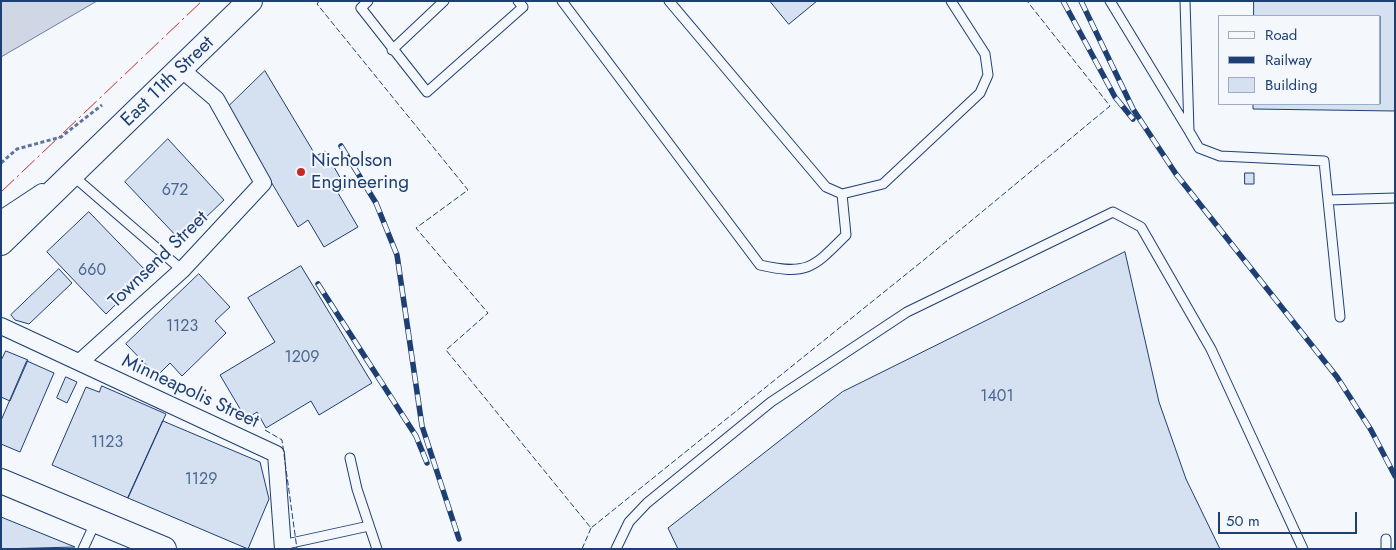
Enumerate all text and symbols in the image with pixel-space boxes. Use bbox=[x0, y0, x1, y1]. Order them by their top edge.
legend bbox=[1218, 15, 1381, 105]
text: Road bbox=[1265, 24, 1297, 46]
street label: East 11th Street bbox=[117, 32, 219, 132]
text: Railway bbox=[1265, 49, 1312, 71]
text: Building bbox=[1265, 74, 1317, 96]
place label: Nicholson Engineering bbox=[311, 150, 409, 194]
marker: Nicholson Engineering bbox=[295, 166, 307, 178]
house number: 672 bbox=[162, 181, 188, 201]
street label: Townsend Street bbox=[105, 207, 213, 313]
house number: 660 bbox=[78, 261, 106, 281]
house number: 1123 bbox=[166, 317, 198, 337]
house number: 1209 bbox=[284, 348, 320, 368]
street label: Minneapolis Street bbox=[118, 350, 262, 434]
house number: 1401 bbox=[980, 387, 1014, 407]
house number: 1123 bbox=[91, 433, 123, 453]
house number: 1129 bbox=[185, 470, 217, 490]
scale bar bbox=[1221, 502, 1360, 534]
text: 50 m bbox=[1226, 510, 1260, 532]

